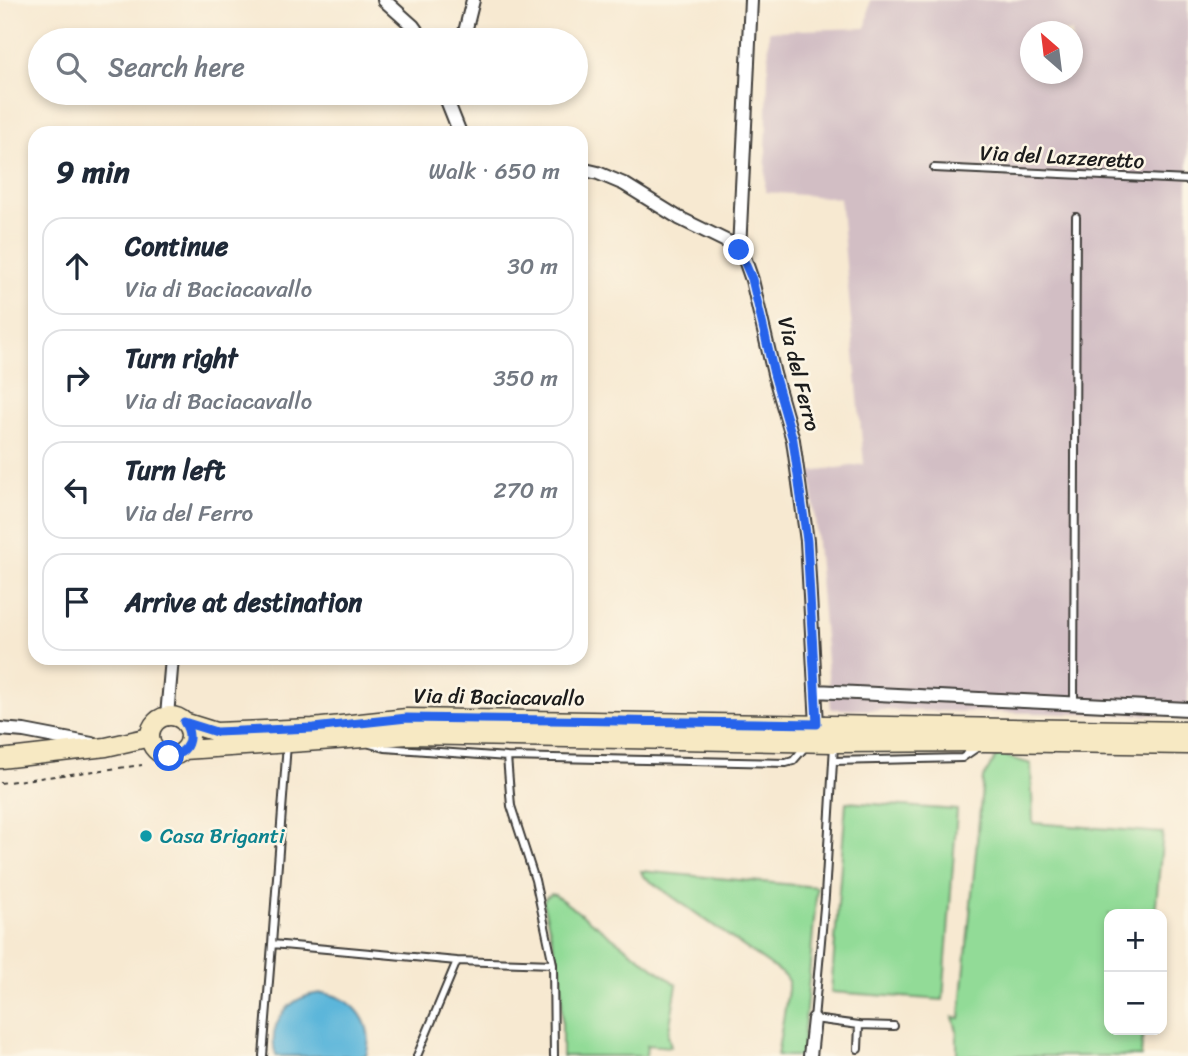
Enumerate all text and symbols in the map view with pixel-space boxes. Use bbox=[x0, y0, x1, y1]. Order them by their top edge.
north arrow bbox=[1020, 21, 1083, 84]
search box bbox=[28, 28, 588, 105]
text: Search here bbox=[108, 44, 245, 90]
icon: search bbox=[52, 48, 90, 86]
street label: Via del Lazzeretto bbox=[979, 134, 1146, 180]
text: 9 min bbox=[56, 145, 130, 199]
text: Walk · 650 m bbox=[429, 151, 560, 192]
text: Continue bbox=[125, 223, 228, 269]
route end bbox=[723, 234, 754, 265]
text: 30 m bbox=[507, 246, 558, 287]
icon: ahead bbox=[58, 247, 96, 285]
text: Via di Baciacavallo bbox=[125, 269, 312, 310]
street label: Via del Ferro bbox=[766, 313, 832, 436]
text: Turn right bbox=[125, 335, 238, 381]
text: 350 m bbox=[493, 358, 558, 399]
icon: right bbox=[58, 359, 96, 397]
text: Via di Baciacavallo bbox=[125, 381, 312, 422]
text: Turn left bbox=[125, 447, 225, 493]
text: 270 m bbox=[493, 470, 558, 511]
icon: left bbox=[58, 471, 96, 509]
text: Via del Ferro bbox=[125, 493, 253, 534]
text: Arrive at destination bbox=[125, 579, 362, 625]
icon: arrive bbox=[58, 583, 96, 621]
street label: Via di Baciacavallo bbox=[413, 677, 585, 717]
route start bbox=[153, 740, 184, 771]
place label: Casa Briganti bbox=[160, 817, 286, 855]
marker: Casa Briganti bbox=[138, 828, 154, 844]
map controls bbox=[1104, 909, 1167, 1035]
button: + bbox=[1104, 909, 1167, 972]
button: − bbox=[1104, 972, 1167, 1035]

